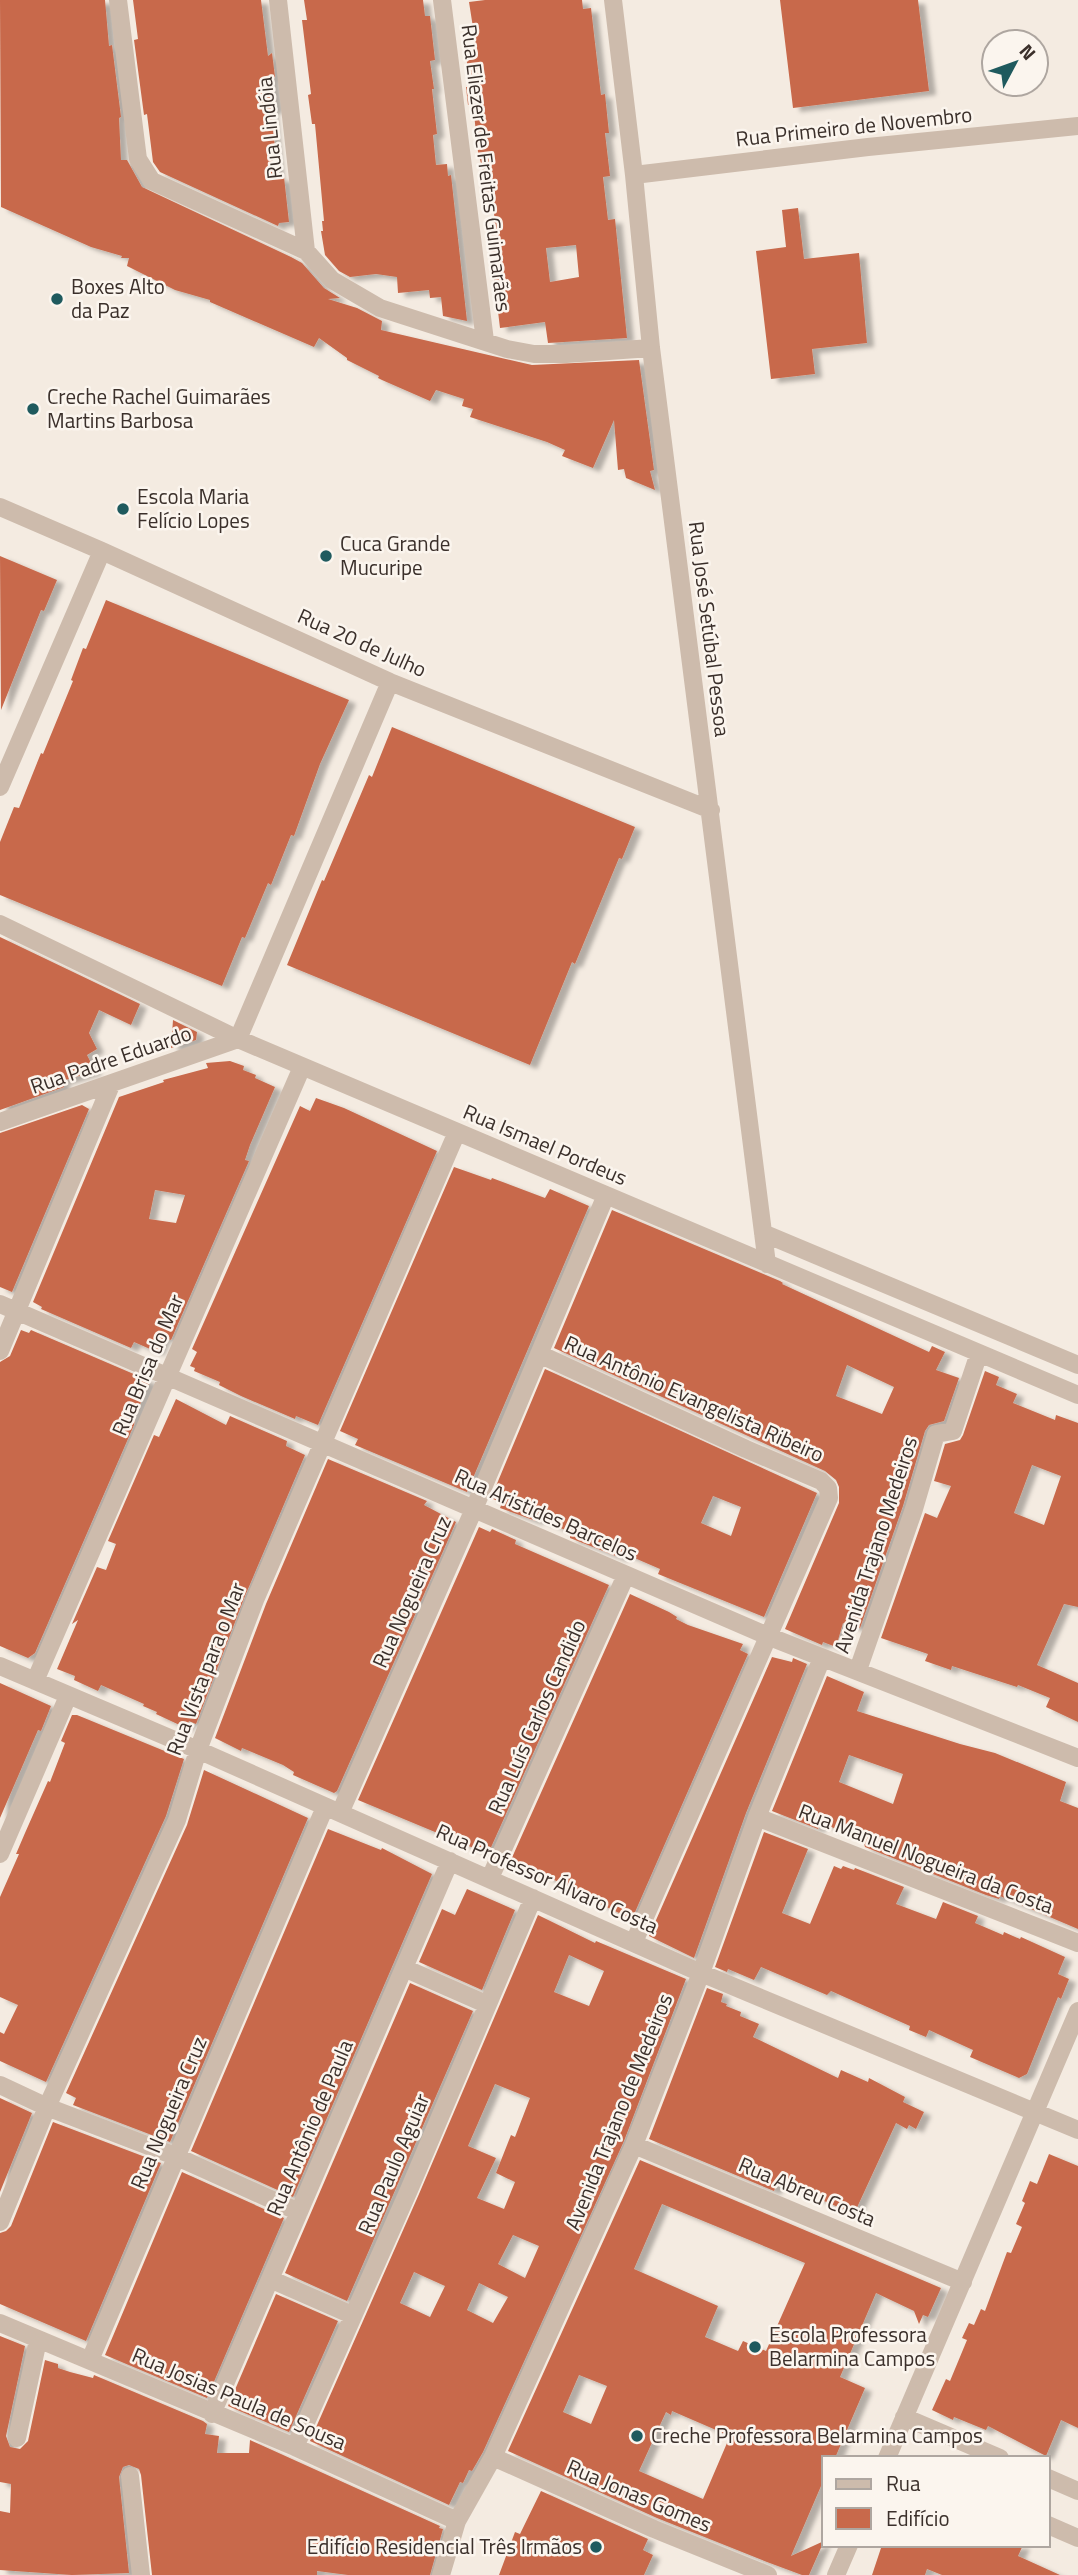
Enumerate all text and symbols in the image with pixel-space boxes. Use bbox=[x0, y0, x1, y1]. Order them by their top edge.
street label: Rua Eliezer de Freitas Guimarães bbox=[453, 22, 520, 313]
north arrow bbox=[980, 28, 1050, 98]
text: N bbox=[1013, 37, 1043, 66]
street label: Rua Lindóia bbox=[248, 75, 290, 181]
street label: Rua Primeiro de Novembro bbox=[734, 98, 974, 154]
place label: Boxes Alto da Paz bbox=[71, 270, 165, 326]
marker: Boxes Alto da Paz bbox=[49, 291, 65, 307]
place label: Creche Rachel Guimarães Martins Barbosa bbox=[47, 380, 271, 436]
marker: Creche Rachel Guimarães Martins Barbosa bbox=[25, 401, 41, 417]
place label: Escola Maria Felício Lopes bbox=[137, 480, 250, 536]
marker: Escola Maria Felício Lopes bbox=[115, 501, 131, 517]
street label: Rua José Setúbal Pessoa bbox=[681, 519, 739, 739]
place label: Cuca Grande Mucuripe bbox=[340, 527, 450, 583]
marker: Cuca Grande Mucuripe bbox=[318, 548, 334, 564]
street label: Rua 20 de Julho bbox=[293, 599, 432, 685]
street label: Rua Padre Eduardo bbox=[26, 1016, 196, 1102]
street label: Rua Ismael Pordeus bbox=[458, 1095, 632, 1193]
street label: Rua Brisa do Mar bbox=[103, 1289, 191, 1440]
street label: Rua Antônio Evangelista Ribeiro bbox=[559, 1326, 829, 1470]
street label: Avenida Trajano Medeiros bbox=[825, 1432, 925, 1657]
street label: Rua Aristides Barcelos bbox=[450, 1459, 643, 1569]
street label: Rua Nogueira Cruz bbox=[363, 1511, 459, 1673]
street label: Rua Vista para o Mar bbox=[157, 1577, 253, 1760]
street label: Rua Luís Carlos Candido bbox=[479, 1614, 593, 1819]
street label: Rua Manuel Nogueira da Costa bbox=[794, 1795, 1059, 1922]
street label: Rua Professor Álvaro Costa bbox=[431, 1815, 664, 1942]
street label: Avenida Trajano de Medeiros bbox=[556, 1989, 680, 2235]
street label: Rua Nogueira Cruz bbox=[121, 2031, 215, 2194]
street label: Rua Antônio de Paula bbox=[257, 2034, 361, 2221]
street label: Rua Paulo Aguiar bbox=[349, 2088, 437, 2239]
street label: Rua Abreu Costa bbox=[734, 2148, 881, 2235]
place label: Escola Professora Belarmina Campos bbox=[769, 2318, 935, 2374]
street label: Rua Josias Paula de Sousa bbox=[127, 2338, 352, 2458]
marker: Escola Professora Belarmina Campos bbox=[747, 2339, 763, 2355]
place label: Creche Professora Belarmina Campos bbox=[651, 2419, 983, 2451]
marker: Creche Professora Belarmina Campos bbox=[629, 2428, 645, 2444]
street label: Rua Jonas Gomes bbox=[562, 2450, 717, 2540]
legend bbox=[822, 2456, 1050, 2547]
text: Rua bbox=[886, 2467, 921, 2499]
text: Edifício bbox=[886, 2502, 950, 2534]
place label: Edifício Residencial Três Irmãos bbox=[307, 2530, 582, 2562]
marker: Edifício Residencial Três Irmãos bbox=[588, 2539, 604, 2555]

